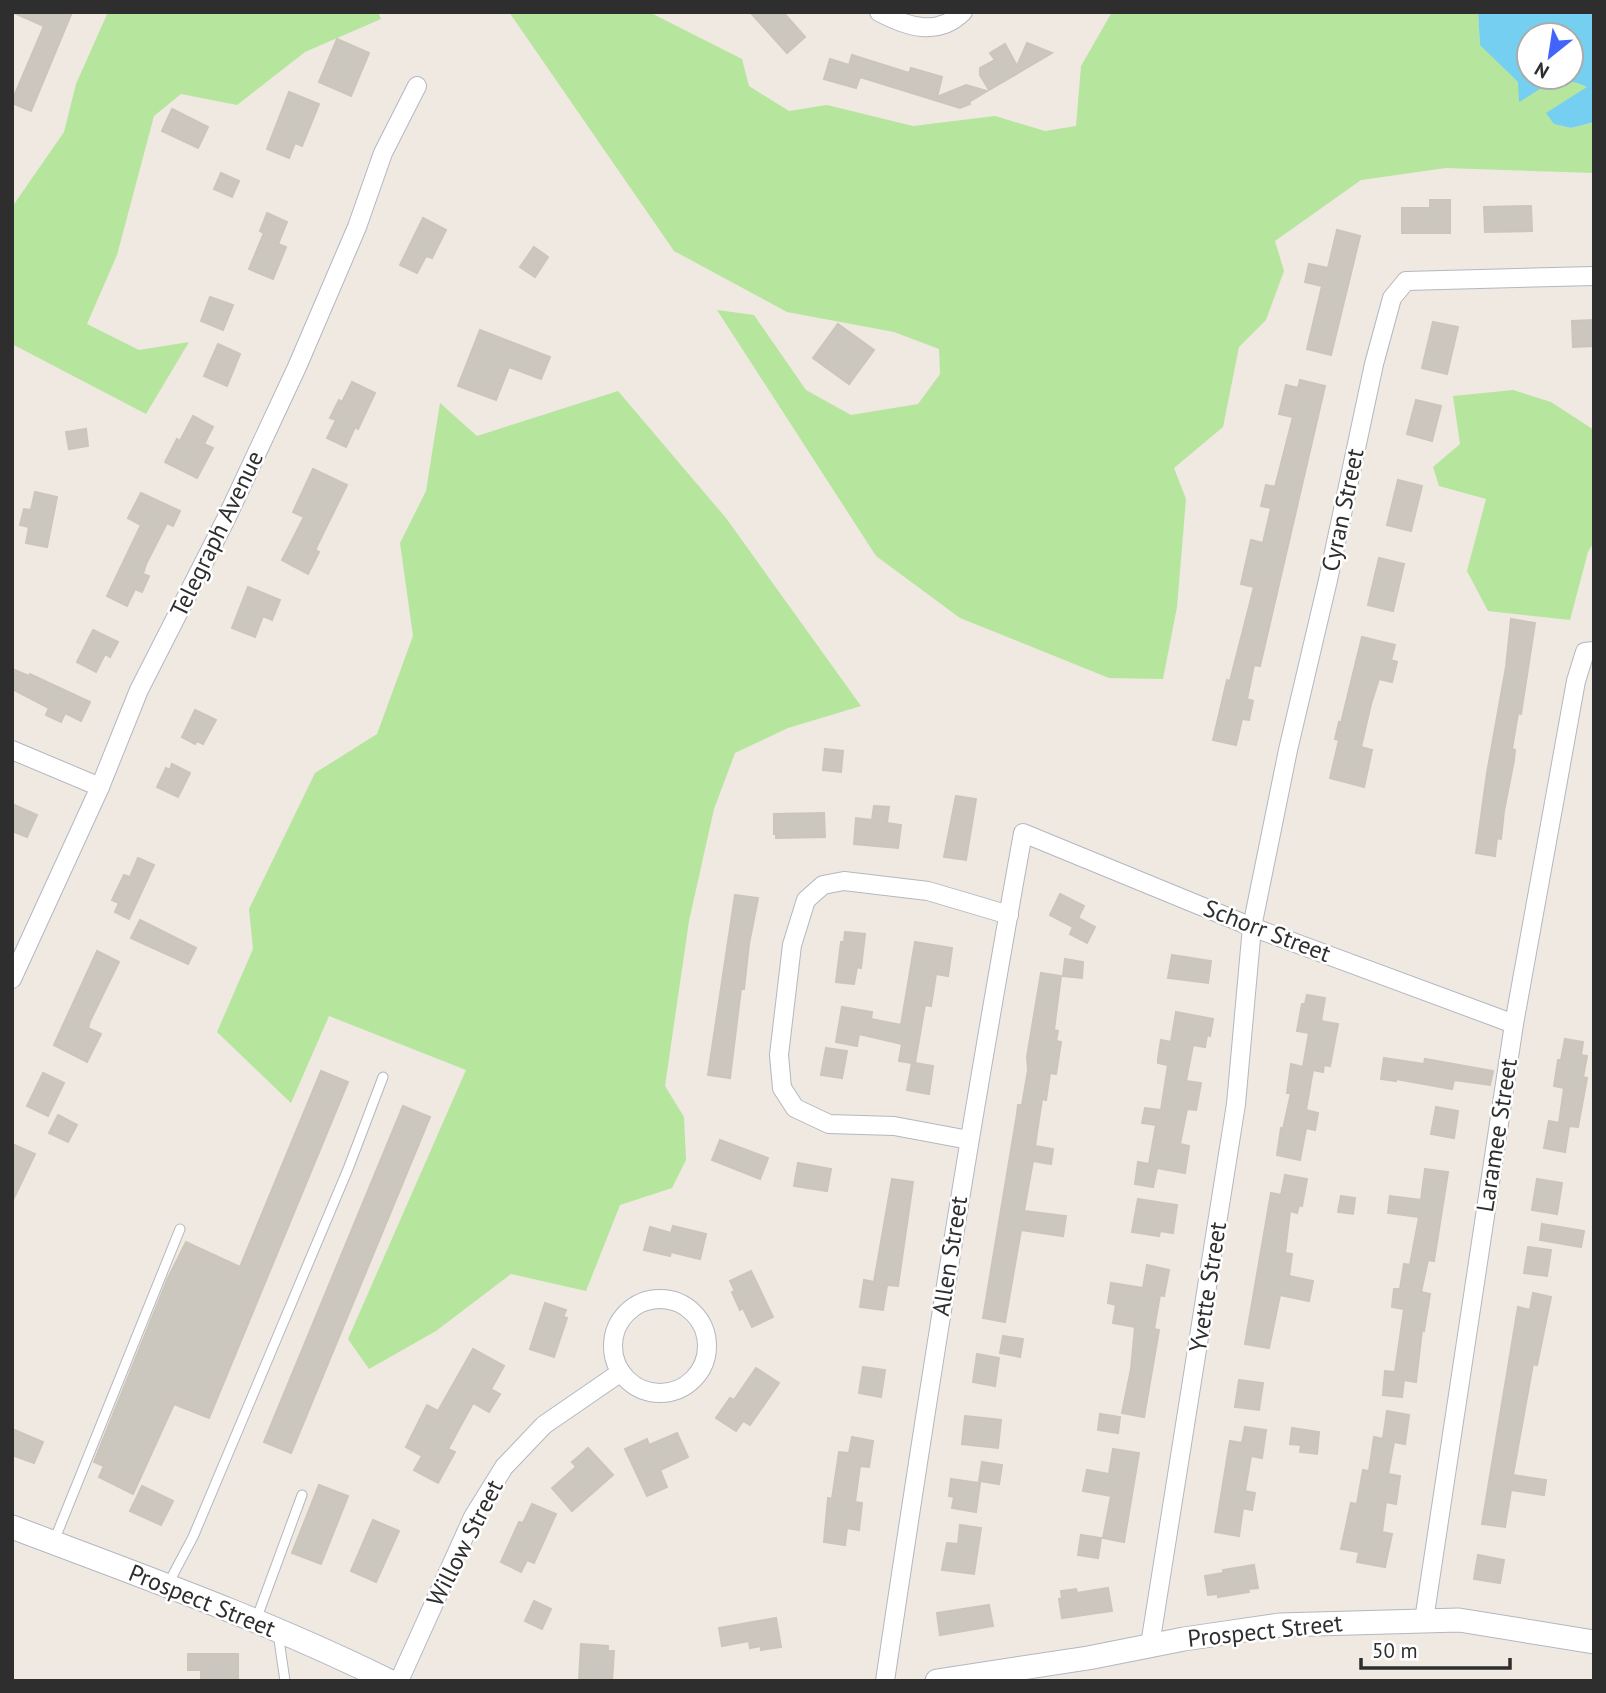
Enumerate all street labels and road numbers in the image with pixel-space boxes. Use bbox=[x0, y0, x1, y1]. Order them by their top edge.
street label: Telegraph Avenue bbox=[163, 446, 270, 622]
street label: Cyran Street bbox=[1314, 446, 1371, 574]
street label: Schorr Street bbox=[1199, 892, 1335, 969]
street label: Laramee Street bbox=[1469, 1056, 1524, 1214]
street label: Allen Street bbox=[925, 1194, 974, 1318]
street label: Yvette Street bbox=[1182, 1219, 1233, 1354]
street label: Willow Street bbox=[419, 1474, 510, 1611]
street label: Prospect Street bbox=[124, 1557, 280, 1644]
street label: Prospect Street bbox=[1186, 1607, 1344, 1654]

